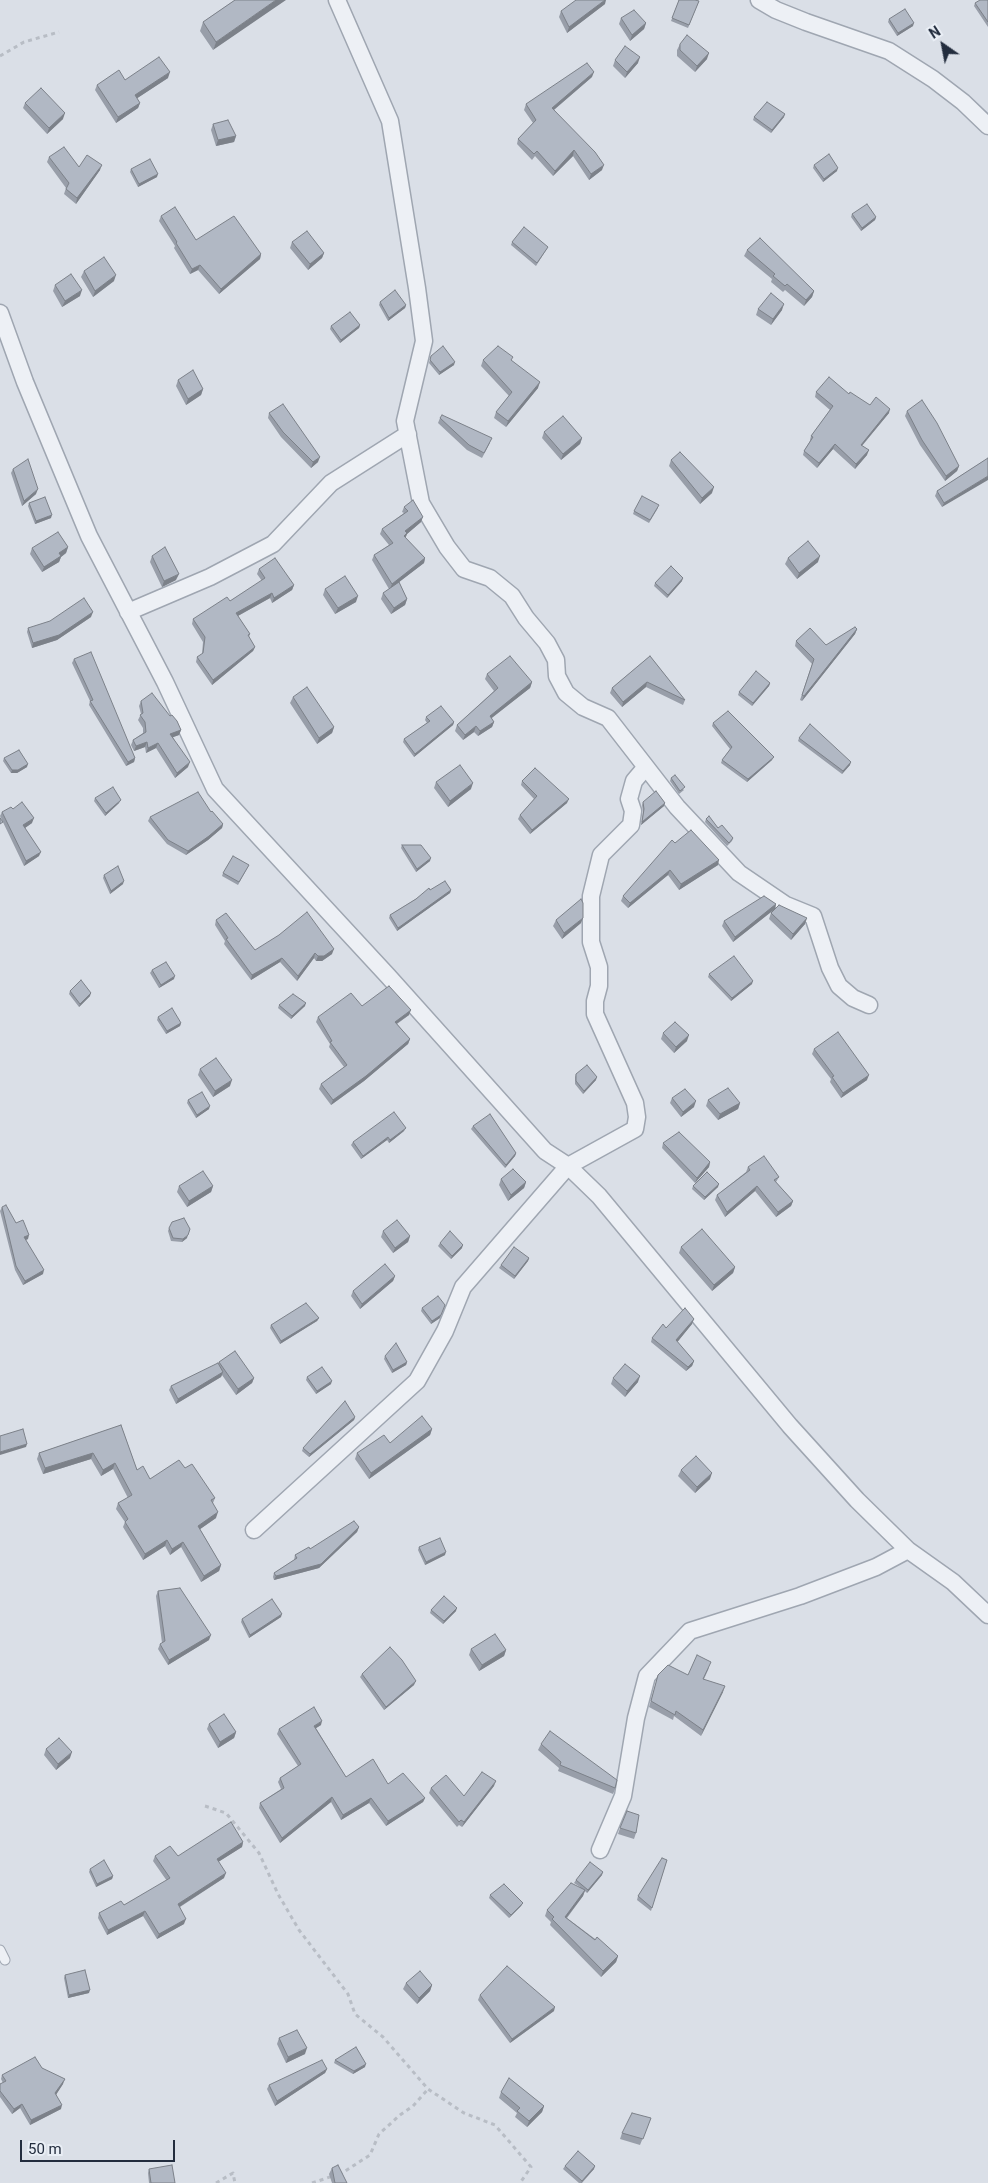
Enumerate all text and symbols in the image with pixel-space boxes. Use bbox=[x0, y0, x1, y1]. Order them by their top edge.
north arrow bbox=[918, 20, 968, 70]
text: N bbox=[926, 23, 943, 42]
scale bar bbox=[22, 2130, 178, 2162]
text: 50 m bbox=[28, 2140, 62, 2158]

